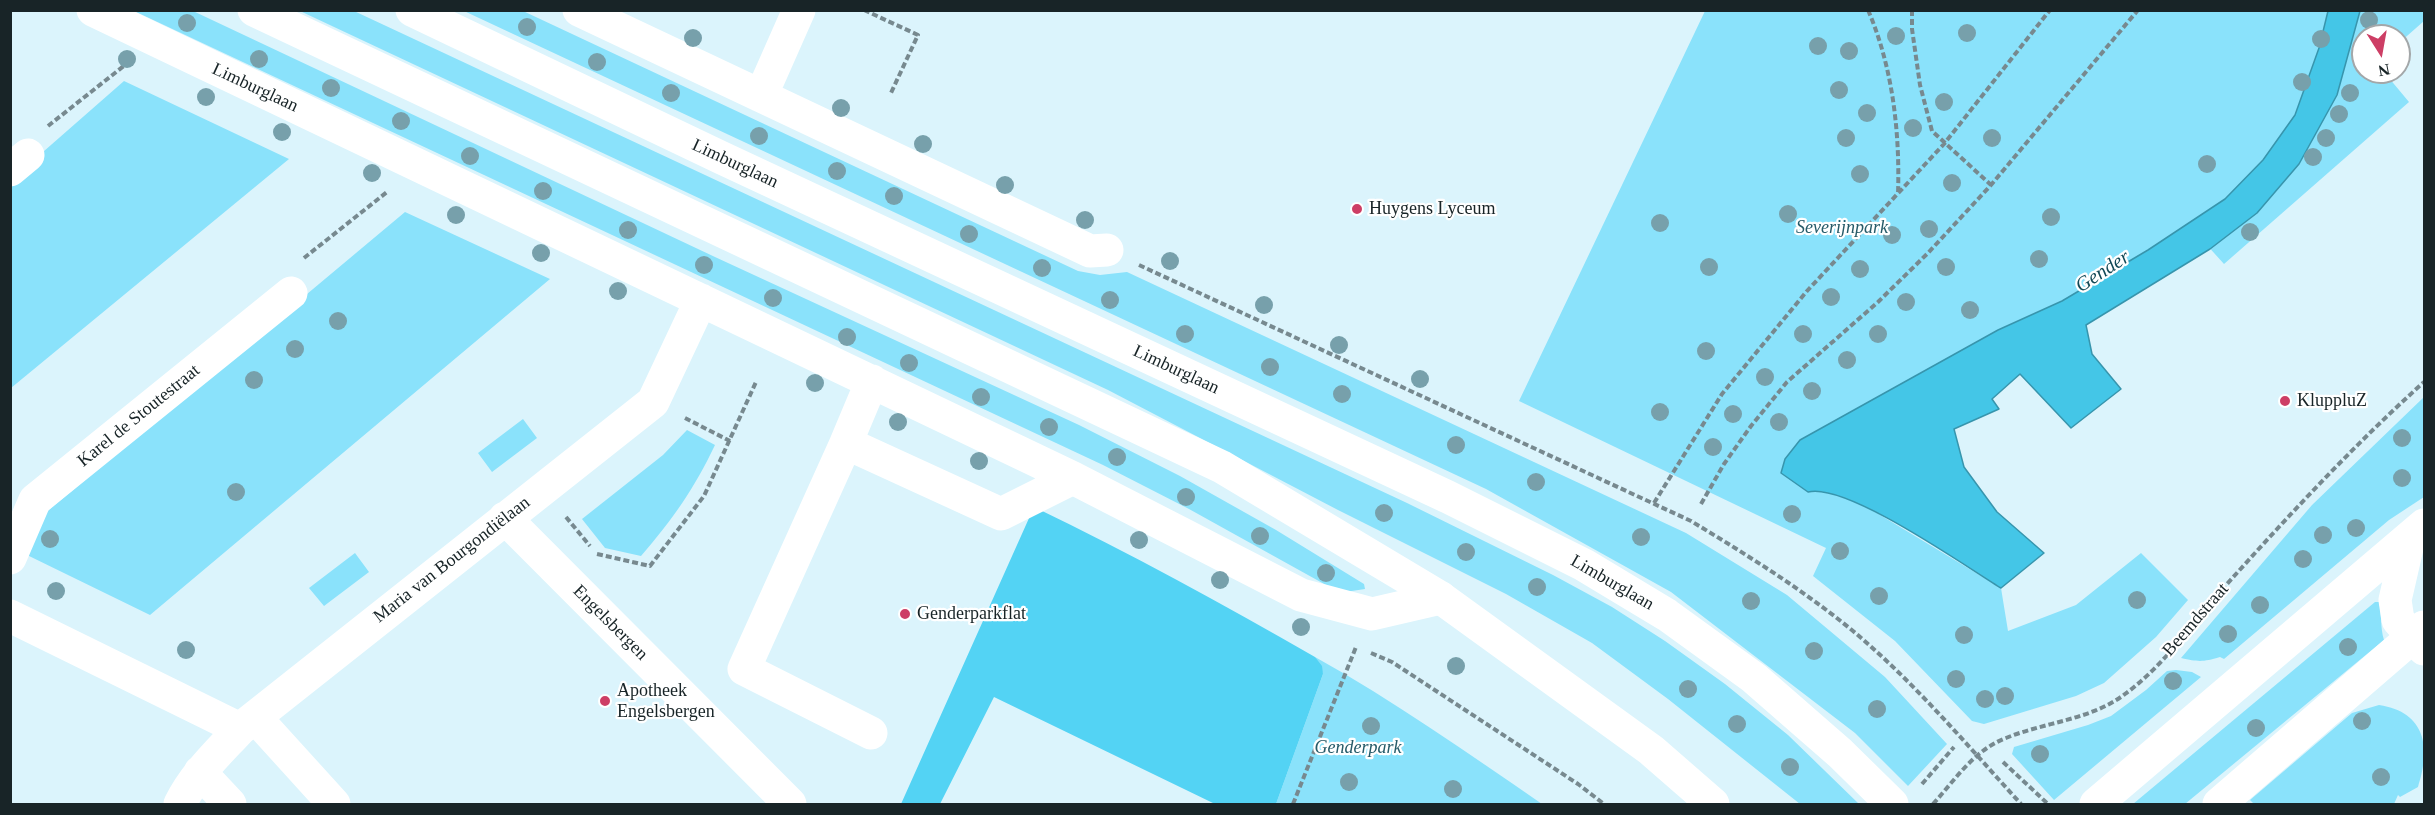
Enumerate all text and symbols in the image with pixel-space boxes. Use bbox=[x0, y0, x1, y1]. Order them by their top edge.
north arrow bbox=[2351, 24, 2411, 84]
street label: Limburglaan bbox=[208, 59, 302, 117]
text: N bbox=[2377, 61, 2391, 80]
street label: Limburglaan bbox=[688, 135, 782, 193]
place label: Huygens Lyceum bbox=[1369, 198, 1495, 220]
marker: Huygens Lyceum bbox=[1350, 202, 1364, 216]
park label: Severijnpark bbox=[1796, 217, 1888, 239]
water label: Gender bbox=[2071, 246, 2135, 298]
street label: Limburglaan bbox=[1129, 341, 1223, 399]
street label: Karel de Stoutestraat bbox=[74, 360, 204, 472]
place label: KluppluZ bbox=[2297, 390, 2367, 412]
marker: KluppluZ bbox=[2278, 394, 2292, 408]
street label: Maria van Bourgondiëlaan bbox=[369, 492, 535, 628]
street label: Limburglaan bbox=[1566, 550, 1658, 616]
street label: Beemdstraat bbox=[2158, 579, 2234, 661]
street label: Engelsbergen bbox=[568, 581, 652, 665]
place label: Genderparkflat bbox=[917, 603, 1026, 625]
marker: Genderparkflat bbox=[898, 607, 912, 621]
place label: Apotheek Engelsbergen bbox=[617, 680, 715, 722]
marker: Apotheek Engelsbergen bbox=[598, 694, 612, 708]
park label: Genderpark bbox=[1315, 737, 1401, 759]

